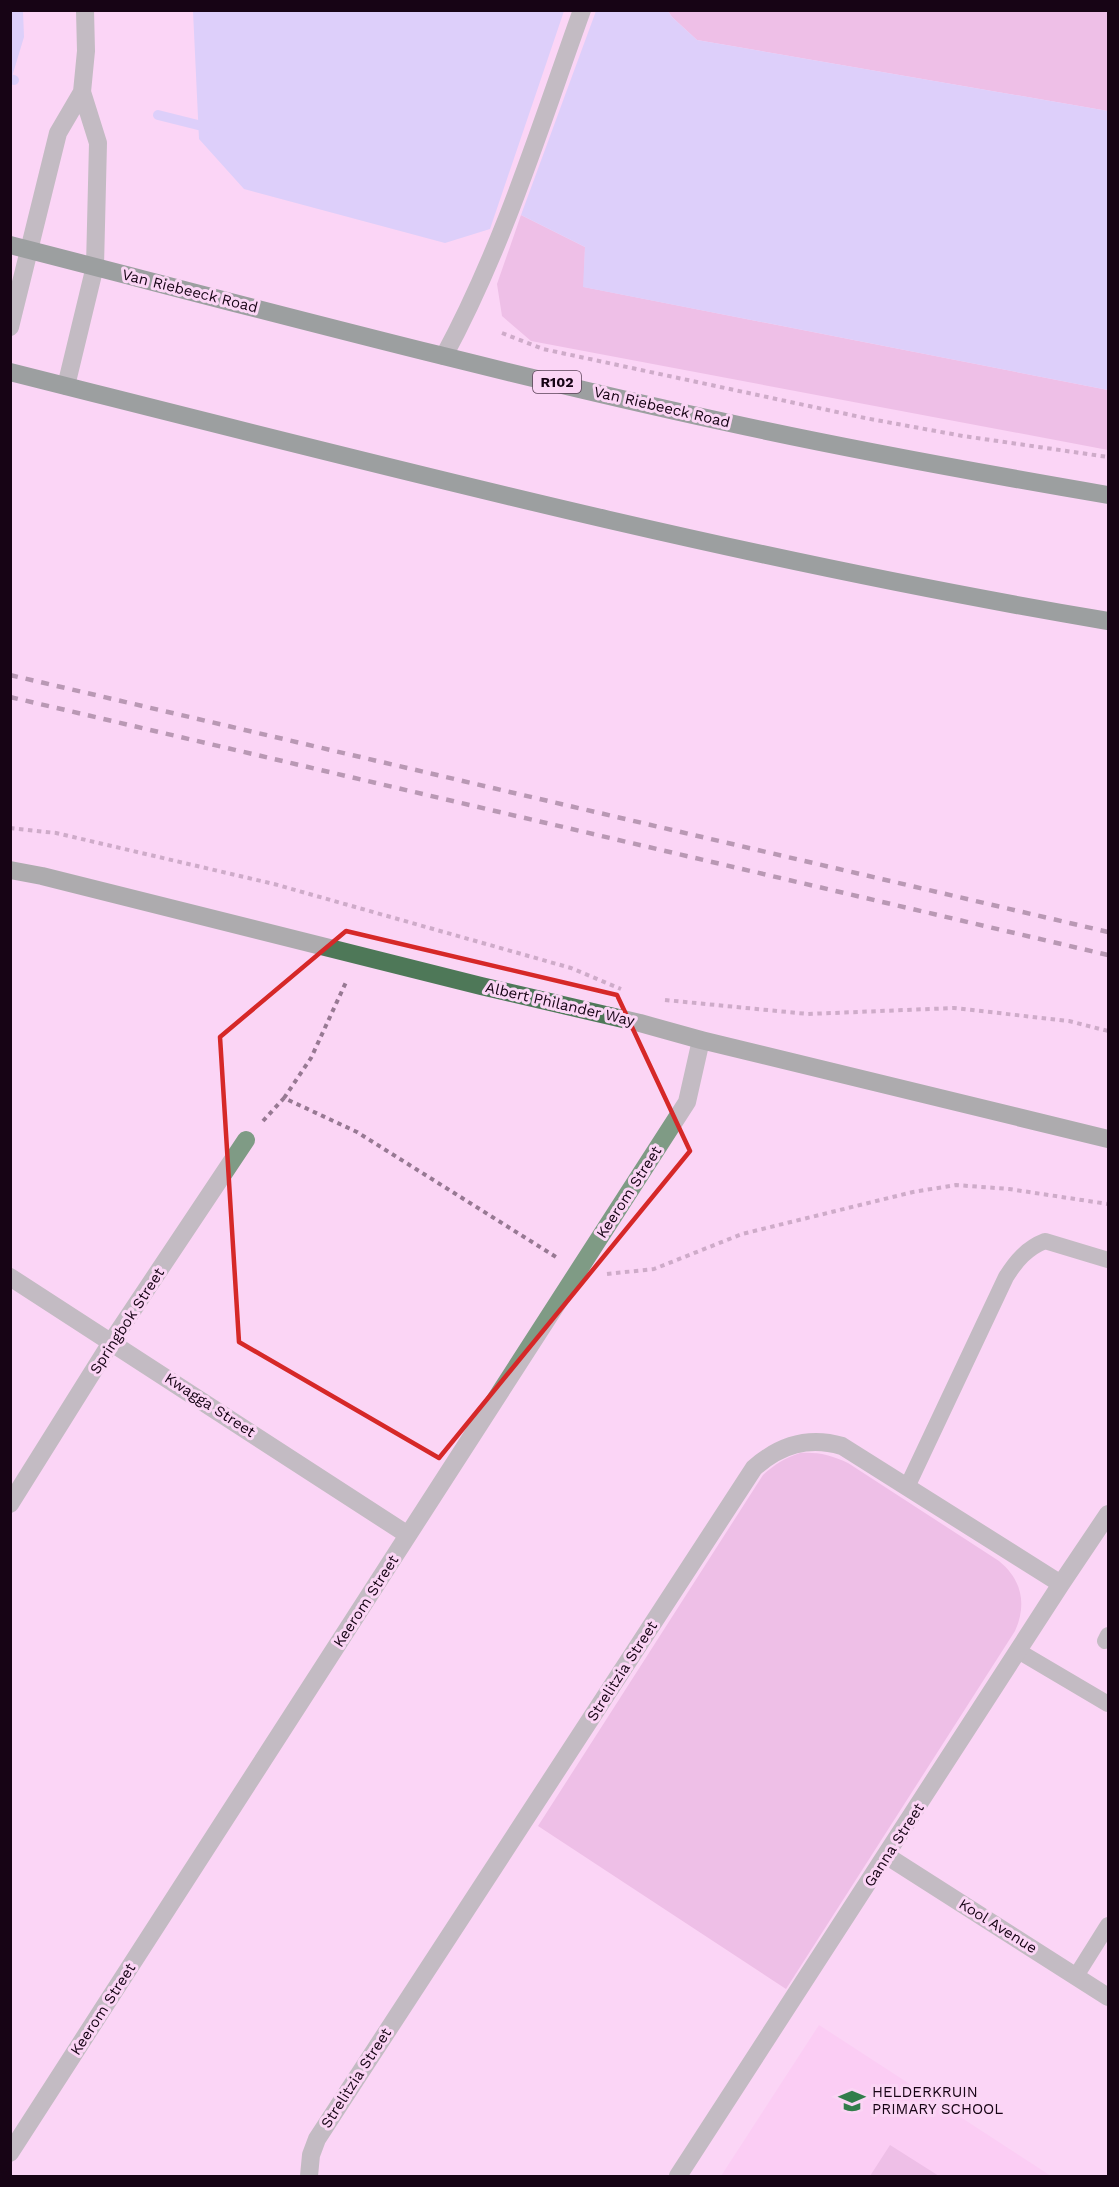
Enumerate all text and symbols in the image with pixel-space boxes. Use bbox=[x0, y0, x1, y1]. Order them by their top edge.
street label: Van Riebeeck Road bbox=[120, 265, 260, 317]
road number: R102 bbox=[533, 371, 581, 393]
street label: Van Riebeeck Road bbox=[592, 383, 732, 431]
street label: Albert Philander Way bbox=[484, 978, 637, 1030]
street label: Keerom Street bbox=[593, 1142, 666, 1241]
street label: Springbok Street bbox=[86, 1264, 168, 1378]
street label: Kwagga Street bbox=[161, 1369, 259, 1441]
street label: Keerom Street bbox=[330, 1551, 403, 1650]
street label: Strelitzia Street bbox=[583, 1617, 661, 1724]
street label: Ganna Street bbox=[860, 1799, 928, 1890]
street label: Kool Avenue bbox=[956, 1895, 1040, 1957]
street label: Keerom Street bbox=[67, 1959, 140, 2058]
street label: Strelitzia Street bbox=[317, 2024, 395, 2131]
place label: HELDERKRUIN PRIMARY SCHOOL bbox=[872, 2083, 1003, 2118]
school or university icon: HELDERKRUIN PRIMARY SCHOOL bbox=[837, 2086, 867, 2116]

